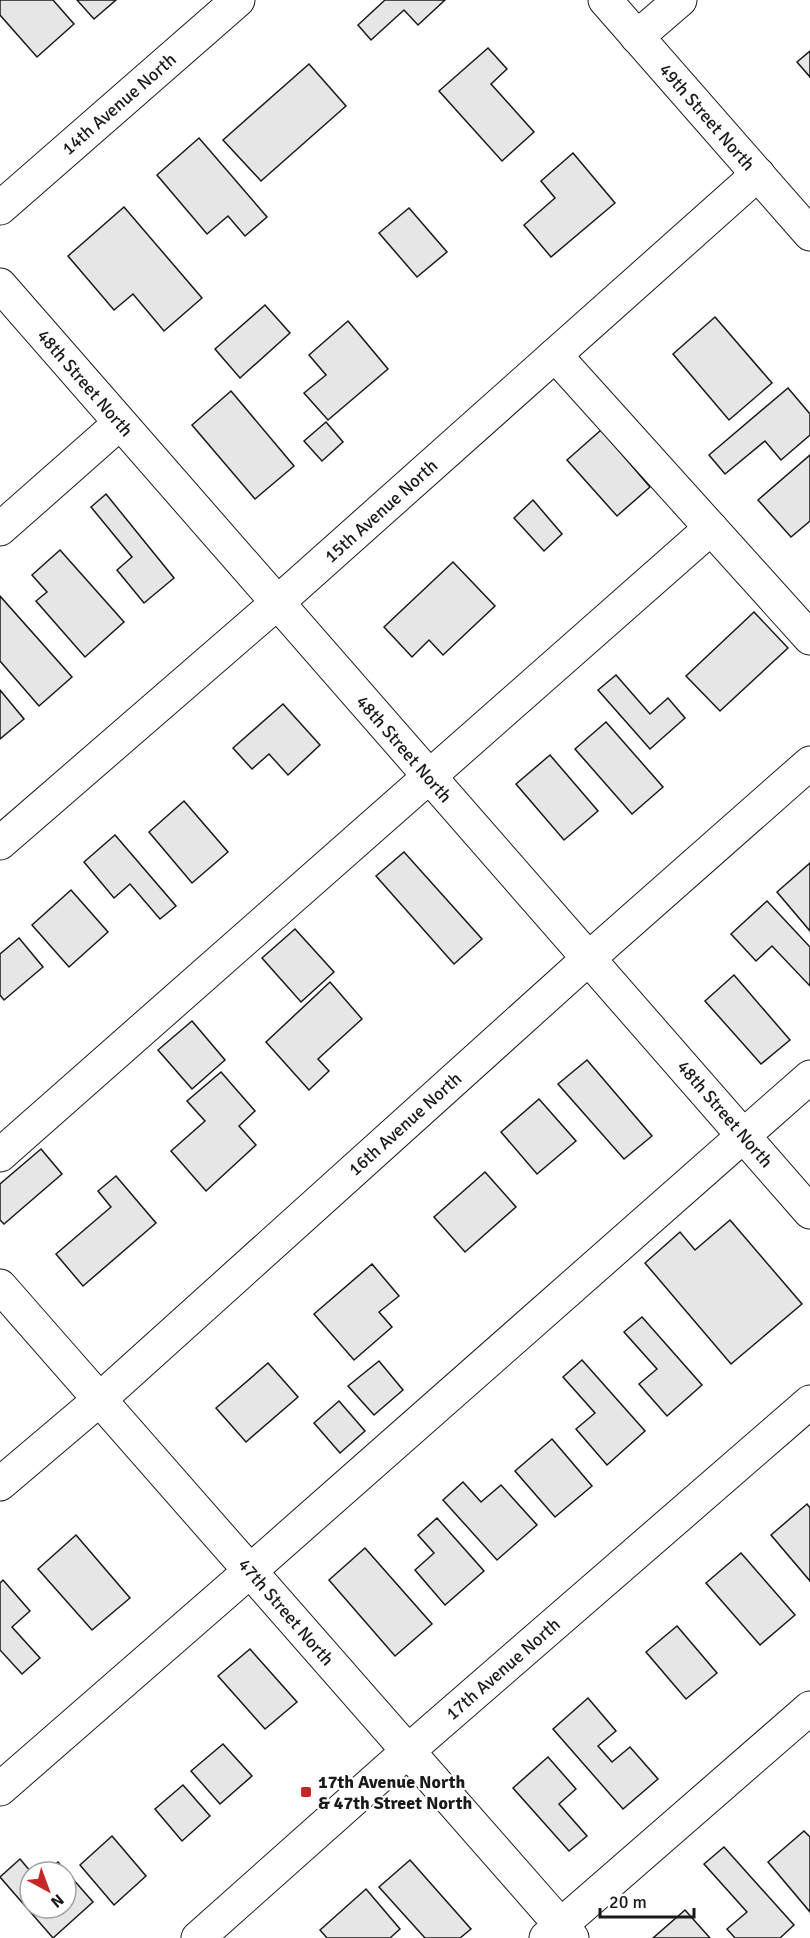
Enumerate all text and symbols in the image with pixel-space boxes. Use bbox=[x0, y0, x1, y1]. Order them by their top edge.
street label: 14th Avenue North bbox=[57, 48, 181, 160]
street label: 49th Street North bbox=[654, 59, 760, 175]
street label: 48th Street North bbox=[32, 325, 138, 441]
street label: 15th Avenue North bbox=[320, 454, 442, 568]
street label: 48th Street North bbox=[351, 691, 457, 807]
street label: 48th Street North bbox=[672, 1056, 778, 1172]
street label: 16th Avenue North bbox=[344, 1067, 466, 1181]
street label: 47th Street North bbox=[233, 1554, 339, 1670]
street label: 17th Avenue North bbox=[441, 1613, 565, 1725]
place label: 17th Avenue North & 47th Street North bbox=[318, 1771, 472, 1814]
marker: 17th Avenue North & 47th Street North bbox=[299, 1785, 313, 1799]
north arrow bbox=[18, 1860, 78, 1920]
scale bar bbox=[600, 1881, 694, 1919]
text: N bbox=[46, 1889, 68, 1912]
text: 20 m bbox=[609, 1891, 647, 1913]

